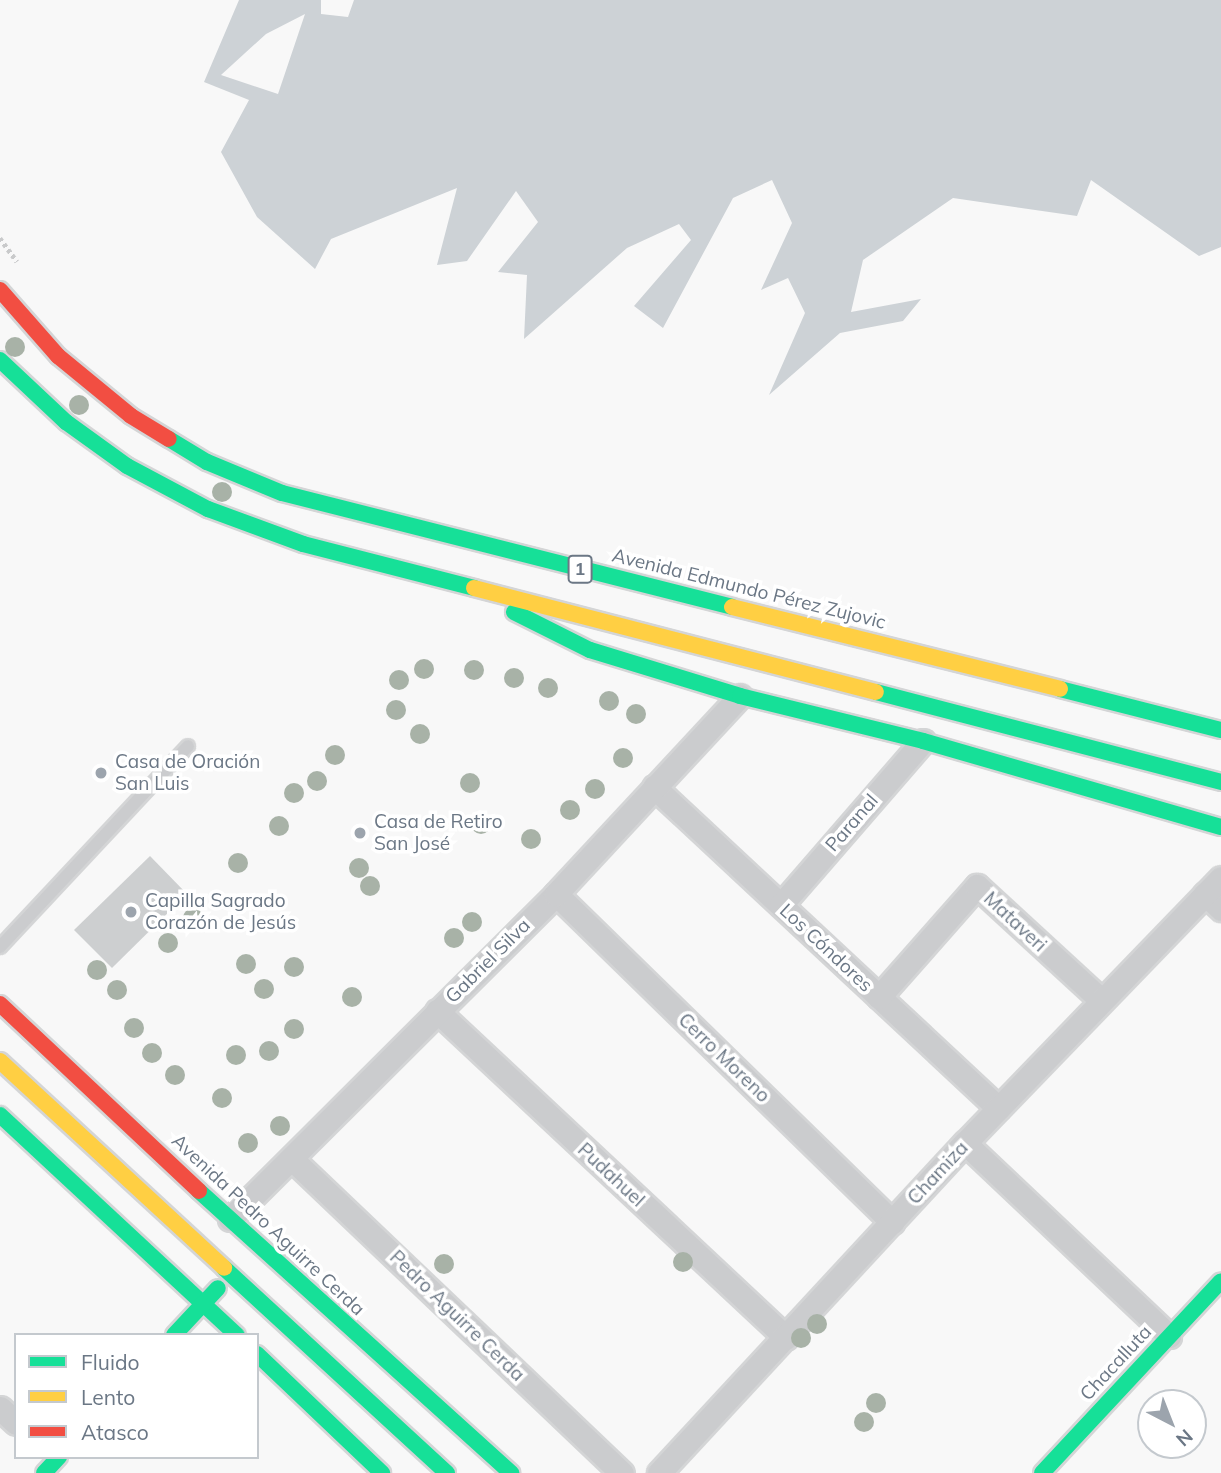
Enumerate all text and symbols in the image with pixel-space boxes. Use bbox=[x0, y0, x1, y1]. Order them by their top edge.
street label: Avenida Edmundo Pérez Zujovic bbox=[610, 544, 888, 634]
road number: 1 bbox=[566, 554, 594, 584]
place label: Casa de Oración San Luis bbox=[115, 751, 260, 795]
marker: Casa de Oración San Luis bbox=[93, 765, 109, 781]
street label: Paranal bbox=[821, 790, 883, 856]
place label: Casa de Retiro San José bbox=[374, 811, 503, 855]
marker: Casa de Retiro San José bbox=[352, 825, 368, 841]
street label: Mataveri bbox=[979, 887, 1051, 957]
place label: Capilla Sagrado Corazón de Jesús bbox=[145, 890, 296, 934]
street label: Los Cóndores bbox=[775, 899, 877, 997]
marker: Capilla Sagrado Corazón de Jesús bbox=[123, 904, 139, 920]
street label: Gabriel Silva bbox=[441, 914, 535, 1008]
street label: Cerro Moreno bbox=[673, 1009, 775, 1107]
street label: Avenida Pedro Aguirre Cerda bbox=[167, 1130, 369, 1320]
street label: Chamiza bbox=[903, 1137, 973, 1209]
street label: Pudahuel bbox=[573, 1138, 649, 1212]
street label: Pedro Aguirre Cerda bbox=[385, 1246, 529, 1386]
street label: Chacalluta bbox=[1076, 1321, 1156, 1405]
legend bbox=[14, 1333, 259, 1459]
text: Fluido bbox=[81, 1349, 140, 1375]
text: Lento bbox=[81, 1384, 135, 1410]
north arrow bbox=[1137, 1389, 1207, 1459]
text: Atasco bbox=[81, 1419, 149, 1445]
text: N bbox=[1171, 1424, 1198, 1452]

